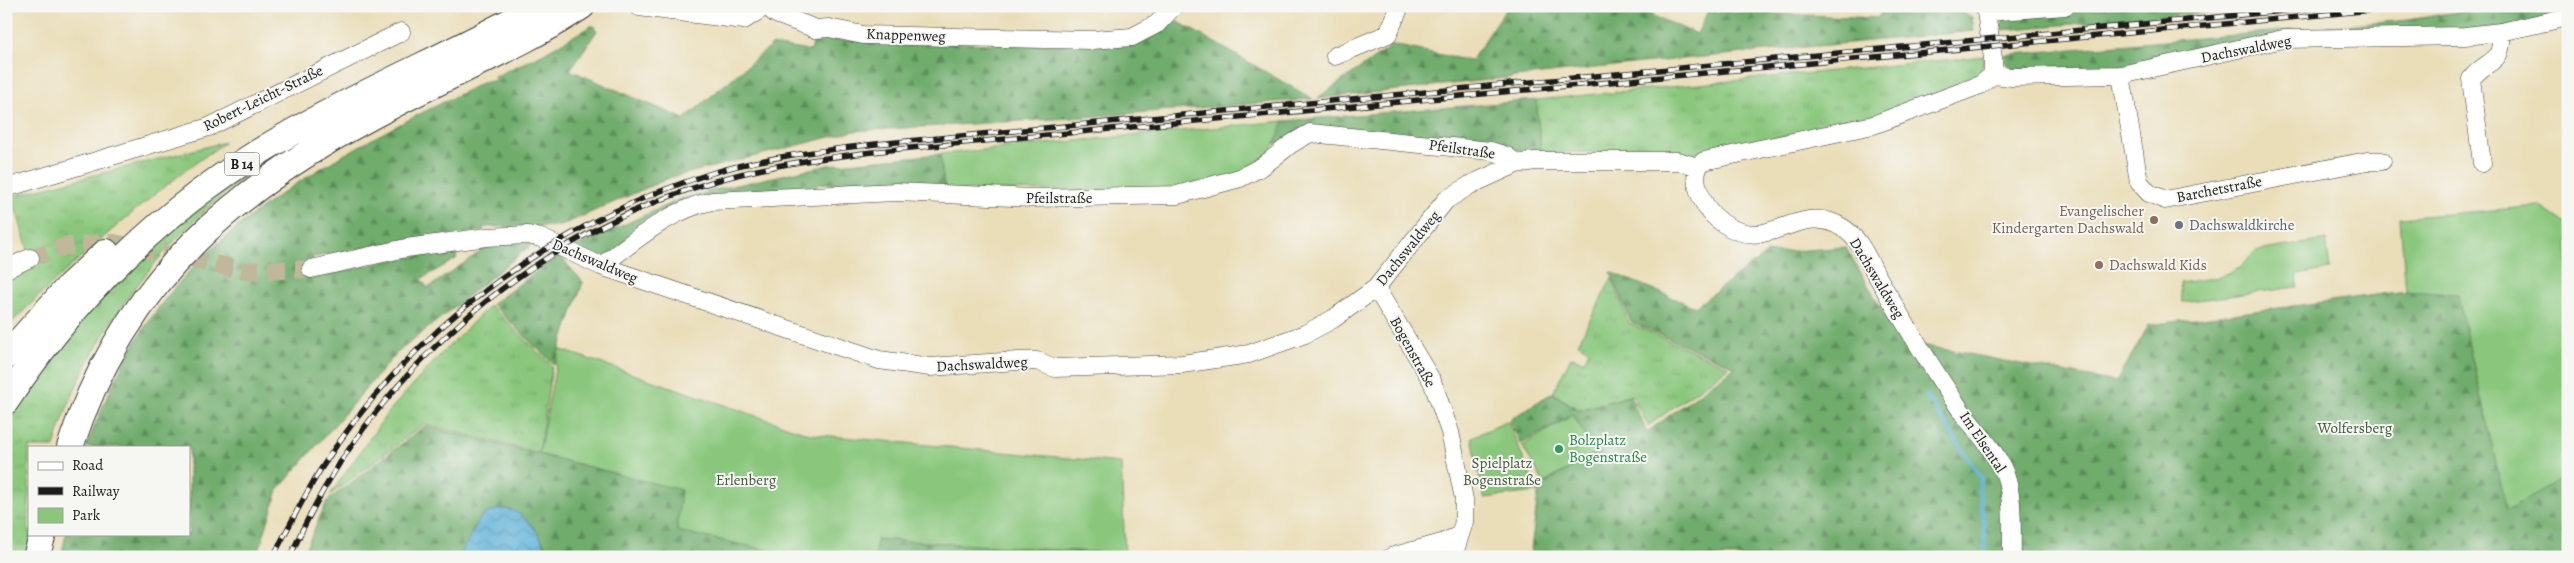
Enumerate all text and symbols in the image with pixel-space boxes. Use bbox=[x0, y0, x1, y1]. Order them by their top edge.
street label: Knappenweg bbox=[866, 24, 947, 46]
street label: Dachswaldweg bbox=[2199, 30, 2293, 68]
street label: Robert-Leicht-Straße bbox=[200, 60, 327, 136]
street label: Pfeilstraße bbox=[1428, 134, 1497, 164]
road number: B 14 bbox=[224, 152, 260, 175]
street label: Barchetstraße bbox=[2175, 171, 2264, 207]
street label: Pfeilstraße bbox=[1026, 188, 1093, 208]
place label: Evangelischer Kindergarten Dachswald bbox=[1992, 201, 2145, 238]
street label: Dachswaldweg bbox=[1371, 206, 1445, 290]
marker: Evangelischer Kindergarten Dachswald bbox=[2148, 214, 2160, 226]
place label: Dachswaldkirche bbox=[2189, 215, 2295, 235]
marker: Dachswaldkirche bbox=[2173, 219, 2185, 231]
street label: Dachswaldweg bbox=[549, 234, 641, 288]
street label: Dachswaldweg bbox=[1845, 234, 1909, 323]
place label: Dachswald Kids bbox=[2109, 255, 2207, 275]
marker: Dachswald Kids bbox=[2093, 259, 2105, 271]
street label: Bogenstraße bbox=[1385, 313, 1441, 391]
street label: Dachswaldweg bbox=[936, 352, 1029, 376]
street label: Im Elsental bbox=[1955, 407, 2011, 477]
park label: Wolfersberg bbox=[2317, 418, 2393, 438]
place label: Bolzplatz Bogenstraße bbox=[1569, 430, 1647, 467]
marker: Bolzplatz Bogenstraße bbox=[1553, 443, 1565, 455]
legend bbox=[28, 446, 190, 536]
park label: Spielplatz Bogenstraße bbox=[1463, 453, 1541, 490]
text: Road bbox=[72, 455, 104, 475]
park label: Erlenberg bbox=[716, 470, 777, 490]
text: Railway bbox=[72, 481, 120, 501]
text: Park bbox=[72, 505, 101, 525]

